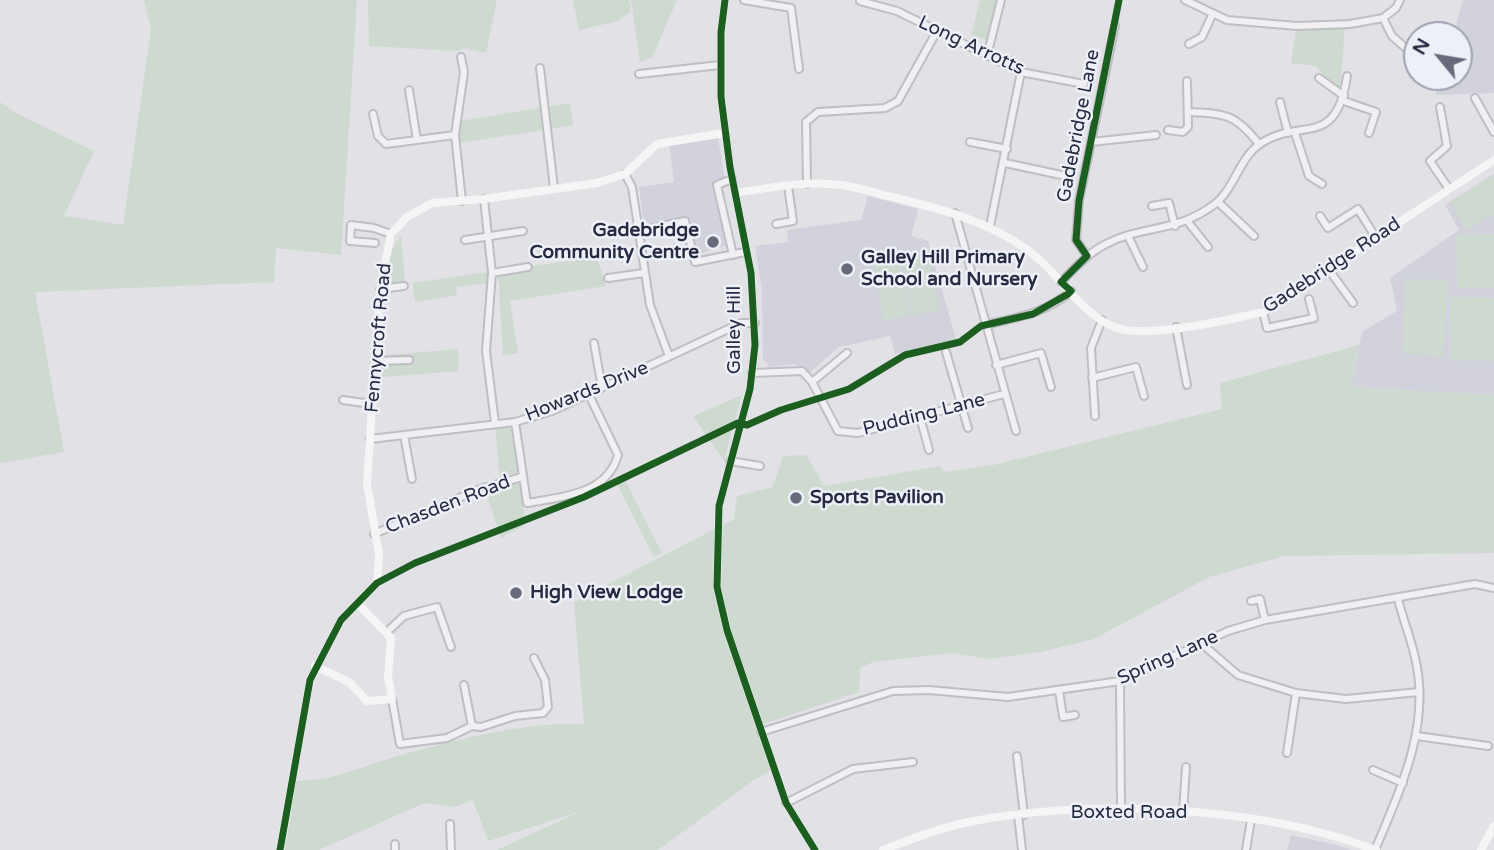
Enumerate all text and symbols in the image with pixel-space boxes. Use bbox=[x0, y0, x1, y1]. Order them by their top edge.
street label: Long Arrotts bbox=[914, 11, 1028, 81]
north arrow bbox=[1403, 21, 1473, 91]
text: N bbox=[1408, 34, 1435, 59]
street label: Gadebridge Lane bbox=[1053, 48, 1105, 204]
street label: Gadebridge Road bbox=[1259, 213, 1405, 319]
place label: Gadebridge Community Centre bbox=[530, 220, 699, 264]
marker: Gadebridge Community Centre bbox=[705, 234, 721, 250]
place label: Galley Hill Primary School and Nursery bbox=[861, 247, 1038, 291]
marker: Galley Hill Primary School and Nursery bbox=[839, 261, 855, 277]
street label: Fennycroft Road bbox=[361, 262, 397, 414]
street label: Galley Hill bbox=[724, 286, 746, 374]
street label: Howards Drive bbox=[522, 357, 652, 427]
street label: Pudding Lane bbox=[860, 389, 988, 441]
street label: Chasden Road bbox=[382, 471, 514, 539]
place label: Sports Pavilion bbox=[810, 487, 944, 509]
marker: Sports Pavilion bbox=[788, 490, 804, 506]
place label: High View Lodge bbox=[530, 582, 683, 604]
marker: High View Lodge bbox=[508, 585, 524, 601]
street label: Spring Lane bbox=[1114, 626, 1222, 690]
street label: Boxted Road bbox=[1070, 802, 1188, 824]

